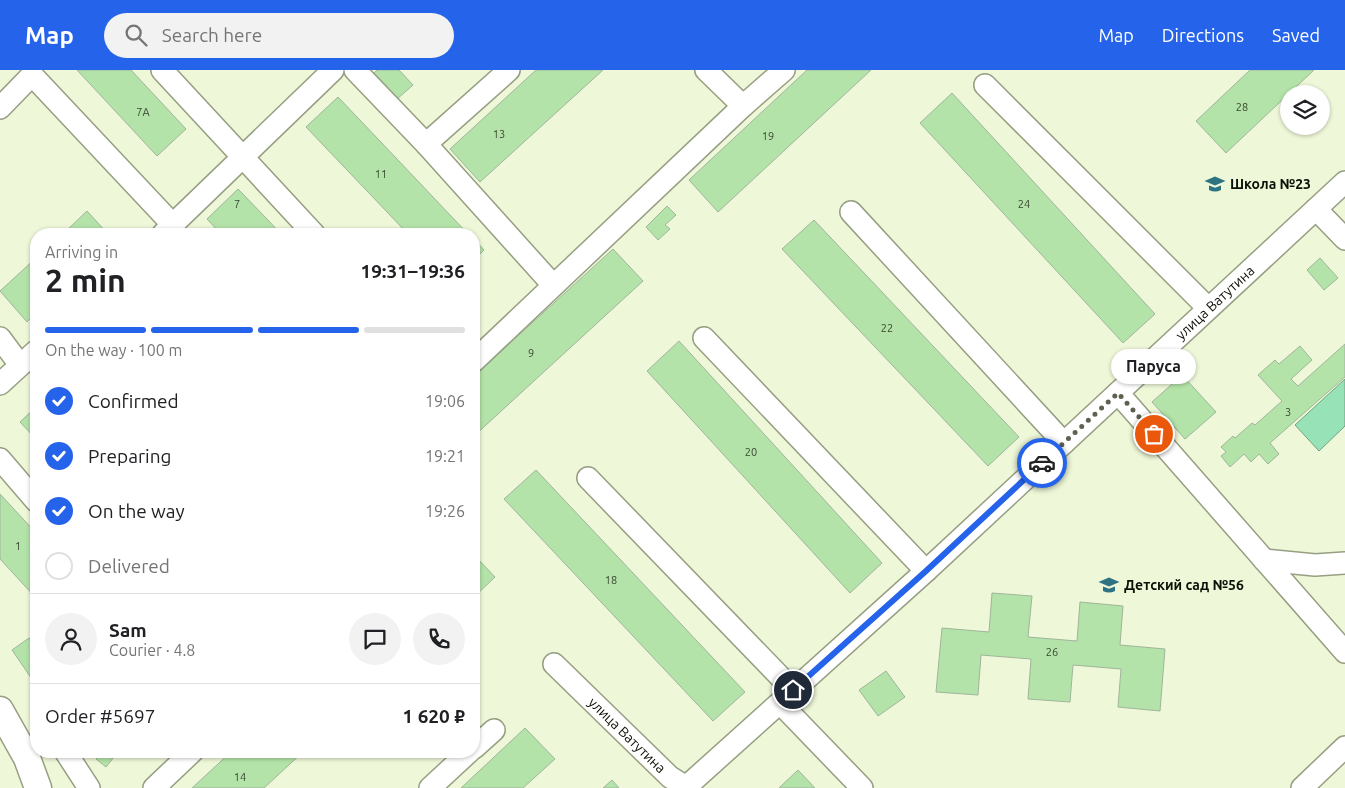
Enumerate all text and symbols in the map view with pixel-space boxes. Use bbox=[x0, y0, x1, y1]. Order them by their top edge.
search box bbox=[104, 13, 454, 58]
icon: search bbox=[122, 21, 150, 49]
text: Map bbox=[25, 22, 74, 49]
text: Search here bbox=[162, 24, 262, 46]
text: Map bbox=[1098, 25, 1134, 45]
text: Directions bbox=[1162, 25, 1244, 45]
text: Saved bbox=[1272, 25, 1320, 45]
map controls bbox=[1280, 85, 1330, 135]
button: layers bbox=[1280, 85, 1330, 135]
house number: 28 bbox=[1236, 101, 1248, 113]
house number: 7А bbox=[136, 106, 151, 118]
house number: 13 bbox=[493, 128, 505, 140]
house number: 19 bbox=[762, 130, 774, 142]
house number: 11 bbox=[375, 168, 387, 180]
school or university icon: Школа №23 bbox=[1204, 173, 1226, 195]
place label: Школа №23 bbox=[1230, 176, 1311, 192]
house number: 7 bbox=[234, 198, 240, 210]
house number: 24 bbox=[1018, 198, 1030, 210]
text: Arriving in bbox=[45, 243, 118, 261]
text: 19:31–19:36 bbox=[360, 260, 465, 282]
text: 2 min bbox=[45, 262, 126, 298]
street label: улица Ватутина bbox=[1172, 262, 1257, 343]
house number: 22 bbox=[881, 322, 893, 334]
text: On the way · 100 m bbox=[45, 341, 182, 359]
house number: 9 bbox=[528, 347, 534, 359]
callout: Паруса bbox=[1112, 349, 1196, 384]
text: Паруса bbox=[1126, 357, 1181, 375]
icon: check bbox=[45, 387, 73, 415]
text: Confirmed bbox=[88, 390, 179, 412]
text: 19:06 bbox=[425, 392, 465, 410]
house number: 3 bbox=[1285, 406, 1291, 418]
pin bbox=[1133, 413, 1175, 455]
icon: bag bbox=[1140, 420, 1168, 448]
courier bbox=[1017, 438, 1067, 488]
icon: check bbox=[45, 442, 73, 470]
text: Preparing bbox=[88, 445, 172, 467]
house number: 20 bbox=[745, 446, 757, 458]
text: 19:21 bbox=[425, 447, 465, 465]
icon: car bbox=[1028, 449, 1056, 477]
icon: check bbox=[45, 497, 73, 525]
text: On the way bbox=[88, 500, 185, 522]
text: 19:26 bbox=[425, 502, 465, 520]
house number: 1 bbox=[15, 540, 21, 552]
text: Delivered bbox=[88, 555, 170, 577]
house number: 18 bbox=[605, 574, 617, 586]
school or university icon: Детский сад №56 bbox=[1098, 574, 1120, 596]
place label: Детский сад №56 bbox=[1124, 577, 1244, 593]
button: person bbox=[45, 613, 97, 665]
button: chat bbox=[349, 613, 401, 665]
button: phone bbox=[413, 613, 465, 665]
text: Sam bbox=[109, 619, 147, 641]
text: Courier · 4.8 bbox=[109, 641, 195, 659]
house number: 26 bbox=[1046, 646, 1058, 658]
pin bbox=[772, 669, 814, 711]
icon: home bbox=[779, 676, 807, 704]
street label: улица Ватутина bbox=[585, 694, 669, 776]
text: Order #5697 bbox=[45, 705, 155, 727]
text: 1 620 ₽ bbox=[402, 705, 465, 727]
house number: 14 bbox=[234, 771, 246, 783]

